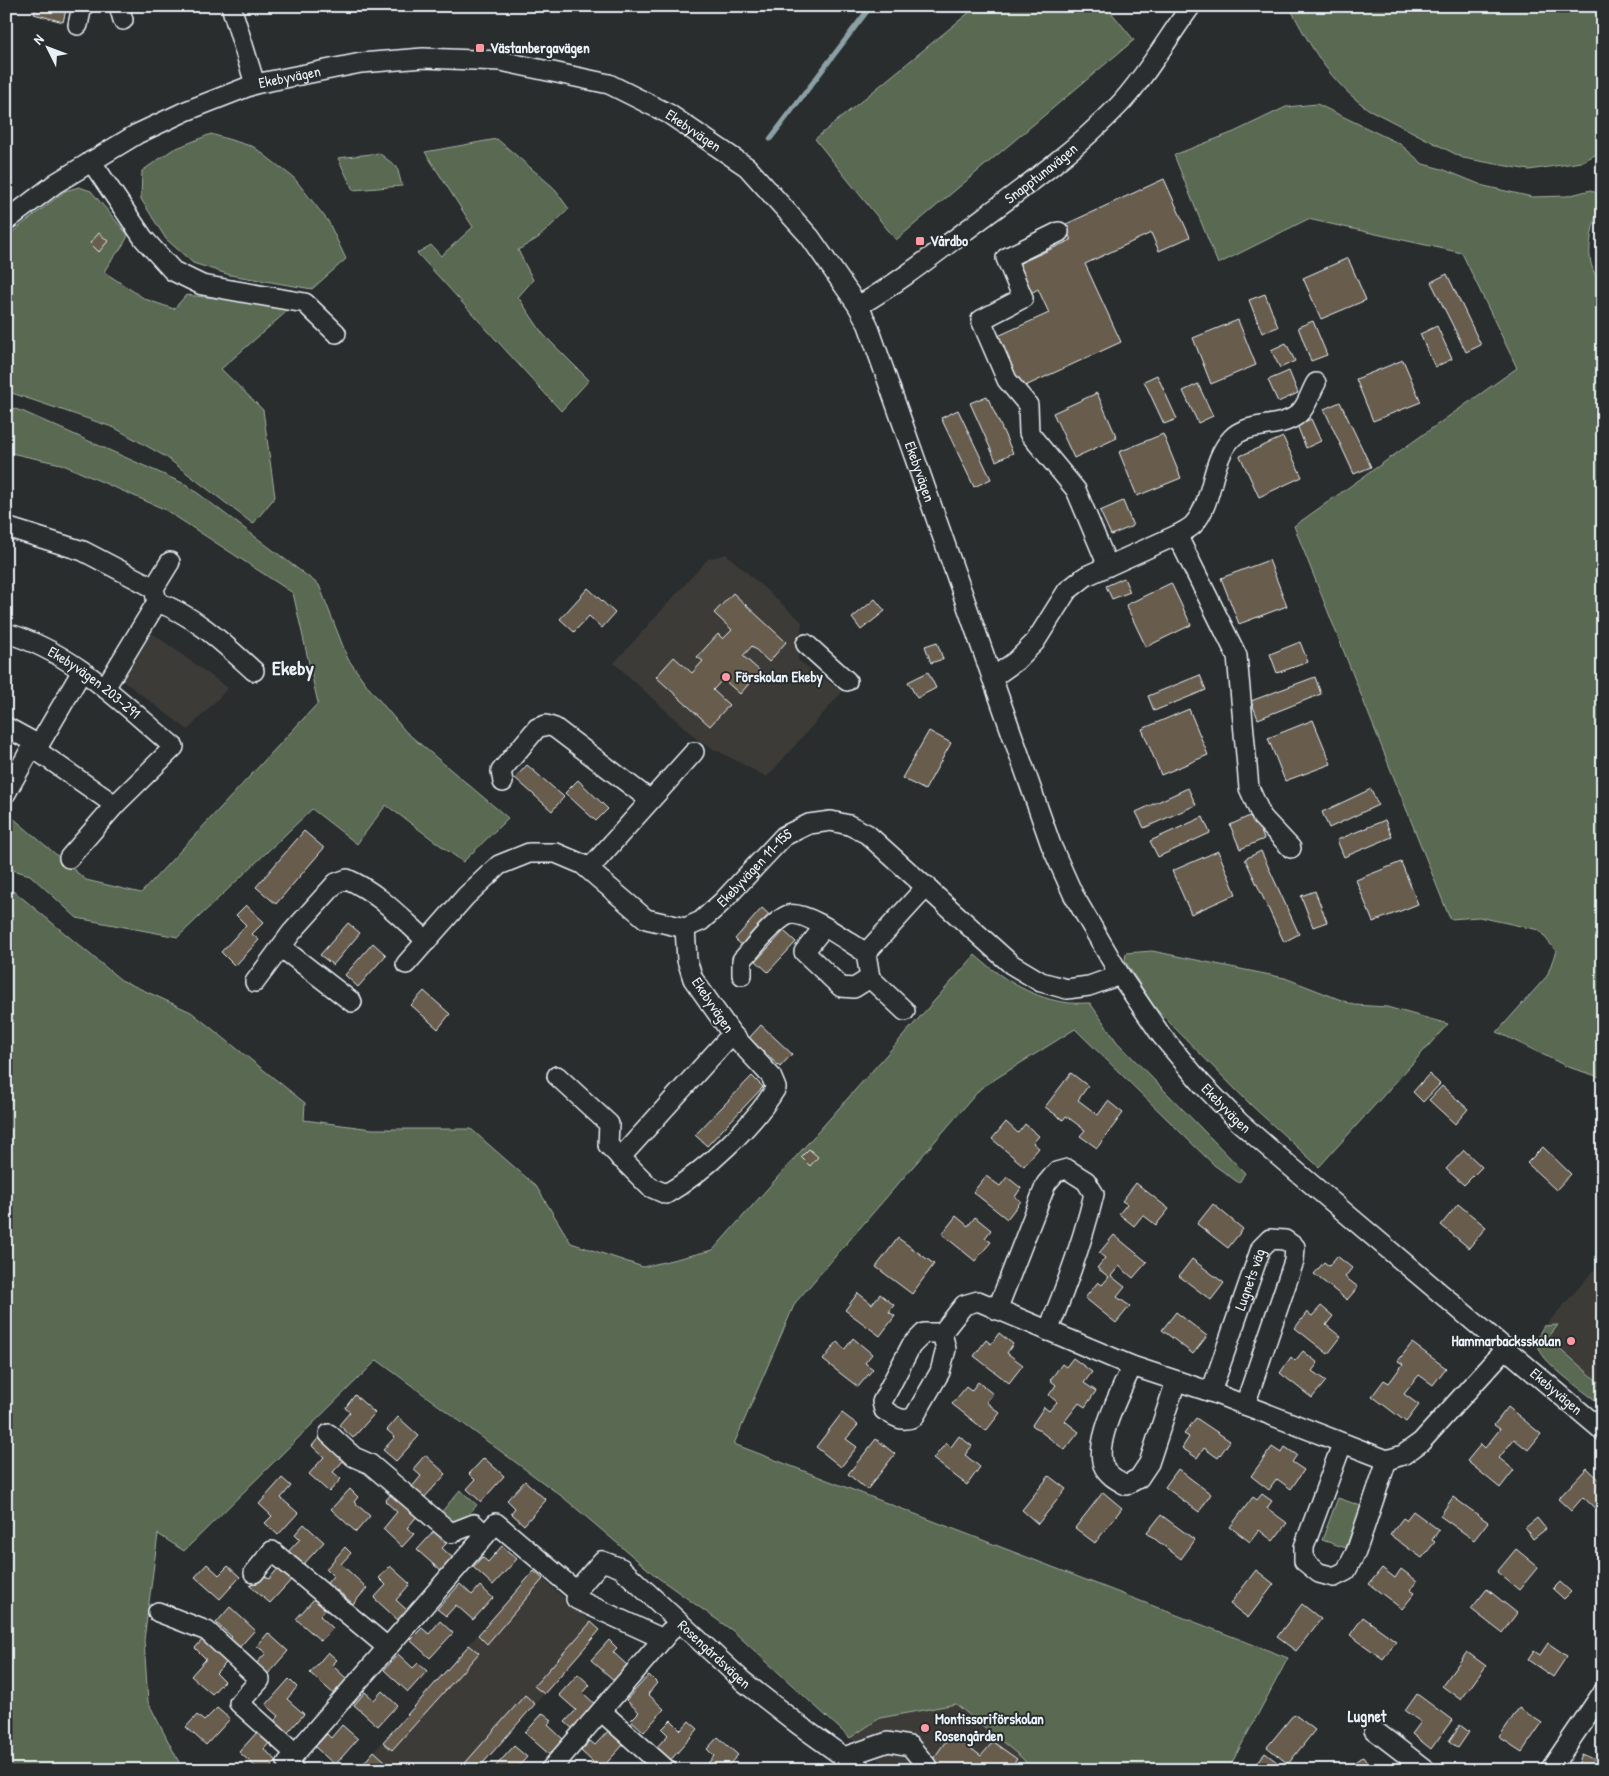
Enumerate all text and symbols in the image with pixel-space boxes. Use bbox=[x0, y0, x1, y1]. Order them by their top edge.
north arrow bbox=[22, 22, 72, 72]
text: N bbox=[28, 29, 48, 48]
place label: Västanbergavägen bbox=[490, 37, 590, 59]
marker: Västanbergavägen bbox=[474, 42, 486, 54]
street label: Ekebyvägen bbox=[257, 60, 323, 93]
street label: Ekebyvägen bbox=[662, 104, 726, 157]
street label: Snapptunavägen bbox=[1000, 138, 1082, 209]
place label: Vårdbo bbox=[930, 230, 968, 251]
marker: Vårdbo bbox=[914, 235, 926, 247]
street label: Ekebyvägen bbox=[900, 438, 940, 505]
street label: Ekebyvägen 203-291 bbox=[44, 641, 145, 723]
district label: Ekeby bbox=[272, 654, 314, 682]
place label: Förskolan Ekeby bbox=[735, 666, 824, 688]
marker: Förskolan Ekeby bbox=[720, 671, 732, 683]
street label: Ekebyvägen 11-155 bbox=[712, 823, 796, 912]
street label: Ekebyvägen bbox=[687, 973, 740, 1037]
street label: Ekebyvägen bbox=[1197, 1078, 1256, 1138]
street label: Lugnets väg bbox=[1229, 1245, 1270, 1313]
place label: Hammarbacksskolan bbox=[1451, 1330, 1561, 1351]
marker: Hammarbacksskolan bbox=[1565, 1335, 1577, 1347]
street label: Ekebyvägen bbox=[1526, 1363, 1588, 1419]
street label: Rosengårdsvägen bbox=[673, 1615, 755, 1693]
district label: Lugnet bbox=[1348, 1705, 1387, 1728]
place label: Montissoriförskolan Rosengården bbox=[935, 1708, 1044, 1747]
marker: Montissoriförskolan Rosengården bbox=[919, 1722, 931, 1734]

